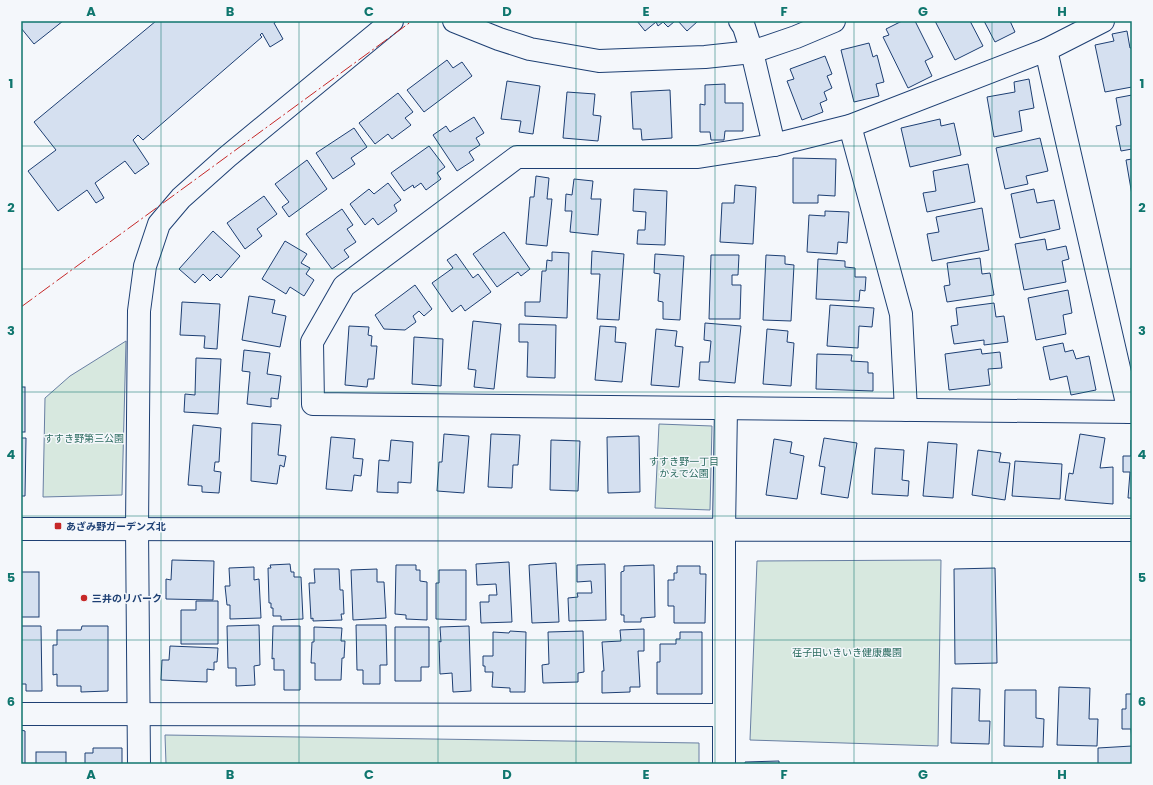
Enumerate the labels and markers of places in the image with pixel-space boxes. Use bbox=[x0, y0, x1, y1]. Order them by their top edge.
place label: あざみ野ガーデンズ北 bbox=[66, 519, 166, 534]
marker: あざみ野ガーデンズ北 bbox=[53, 521, 63, 531]
place label: 三井のリパーク bbox=[92, 591, 162, 606]
marker: 三井のリパーク bbox=[79, 593, 89, 603]

